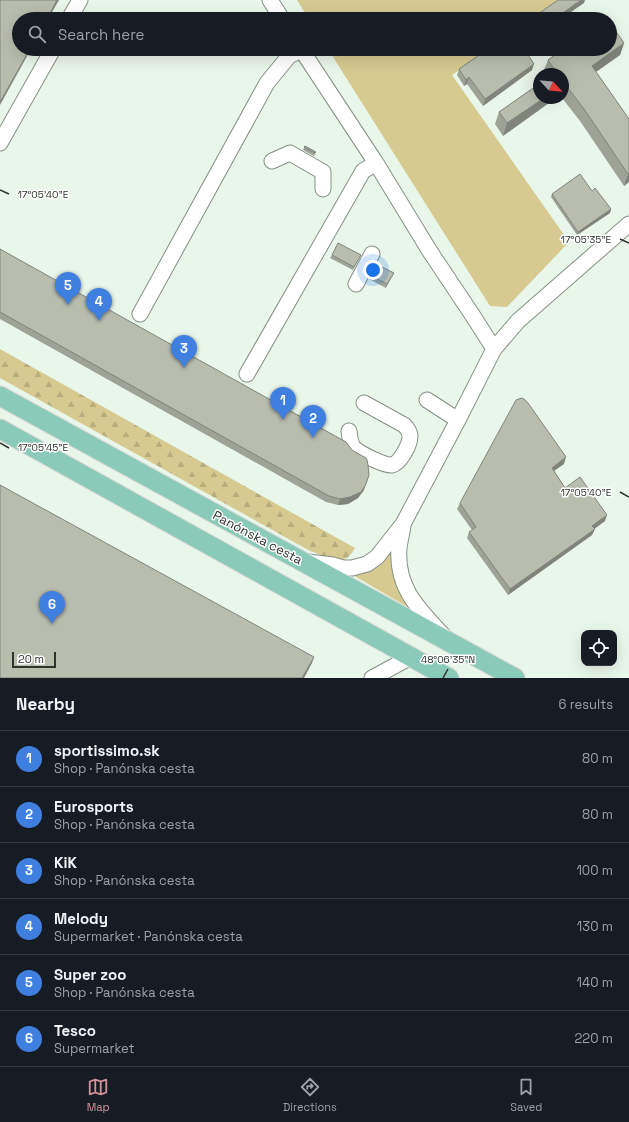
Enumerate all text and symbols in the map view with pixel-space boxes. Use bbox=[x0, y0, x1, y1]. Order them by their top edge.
search box bbox=[12, 12, 617, 56]
icon: search bbox=[26, 23, 48, 45]
text: Search here bbox=[58, 25, 144, 44]
north arrow bbox=[533, 68, 569, 104]
text: 17°05'40"E bbox=[18, 188, 69, 201]
text: 17°05'35"E bbox=[561, 233, 612, 246]
your location bbox=[363, 260, 383, 280]
pin: 5 bbox=[55, 272, 81, 305]
pin: 4 bbox=[86, 288, 112, 321]
pin: 3 bbox=[171, 335, 197, 368]
pin: 1 bbox=[270, 387, 296, 420]
pin: 2 bbox=[300, 405, 326, 438]
text: 17°05'45"E bbox=[18, 441, 68, 454]
text: 17°05'40"E bbox=[561, 486, 612, 499]
street label: Panónska cesta bbox=[210, 507, 306, 568]
pin: 6 bbox=[39, 591, 65, 624]
map controls bbox=[581, 630, 617, 666]
button: locate bbox=[581, 630, 617, 666]
scale bar bbox=[12, 650, 56, 669]
text: 20 m bbox=[18, 652, 44, 666]
text: 48°06'35"N bbox=[421, 653, 475, 666]
text: Nearby bbox=[16, 693, 75, 715]
text: 6 results bbox=[559, 696, 613, 713]
text: sportissimo.sk bbox=[54, 741, 160, 760]
text: 1 bbox=[26, 750, 32, 767]
text: 80 m bbox=[582, 750, 613, 767]
text: Shop · Panónska cesta bbox=[54, 760, 195, 777]
text: Eurosports bbox=[54, 797, 134, 816]
text: 2 bbox=[25, 806, 33, 823]
text: 80 m bbox=[582, 806, 613, 823]
text: Shop · Panónska cesta bbox=[54, 816, 195, 833]
text: KiK bbox=[54, 853, 77, 872]
text: 3 bbox=[25, 862, 33, 879]
text: 100 m bbox=[576, 862, 613, 879]
text: Shop · Panónska cesta bbox=[54, 872, 195, 889]
text: Melody bbox=[54, 909, 108, 928]
text: 4 bbox=[25, 918, 33, 935]
text: 130 m bbox=[577, 918, 613, 935]
text: Supermarket · Panónska cesta bbox=[54, 928, 243, 945]
text: Super zoo bbox=[54, 965, 126, 984]
text: 5 bbox=[25, 974, 33, 991]
text: 140 m bbox=[577, 974, 613, 991]
text: Shop · Panónska cesta bbox=[54, 984, 195, 1001]
text: Tesco bbox=[54, 1021, 96, 1040]
text: 6 bbox=[25, 1030, 33, 1047]
text: 220 m bbox=[574, 1030, 613, 1047]
text: Supermarket bbox=[54, 1040, 135, 1057]
tab: Map bbox=[87, 1076, 110, 1114]
tab: Directions bbox=[283, 1076, 337, 1114]
tab: Saved bbox=[510, 1076, 542, 1114]

